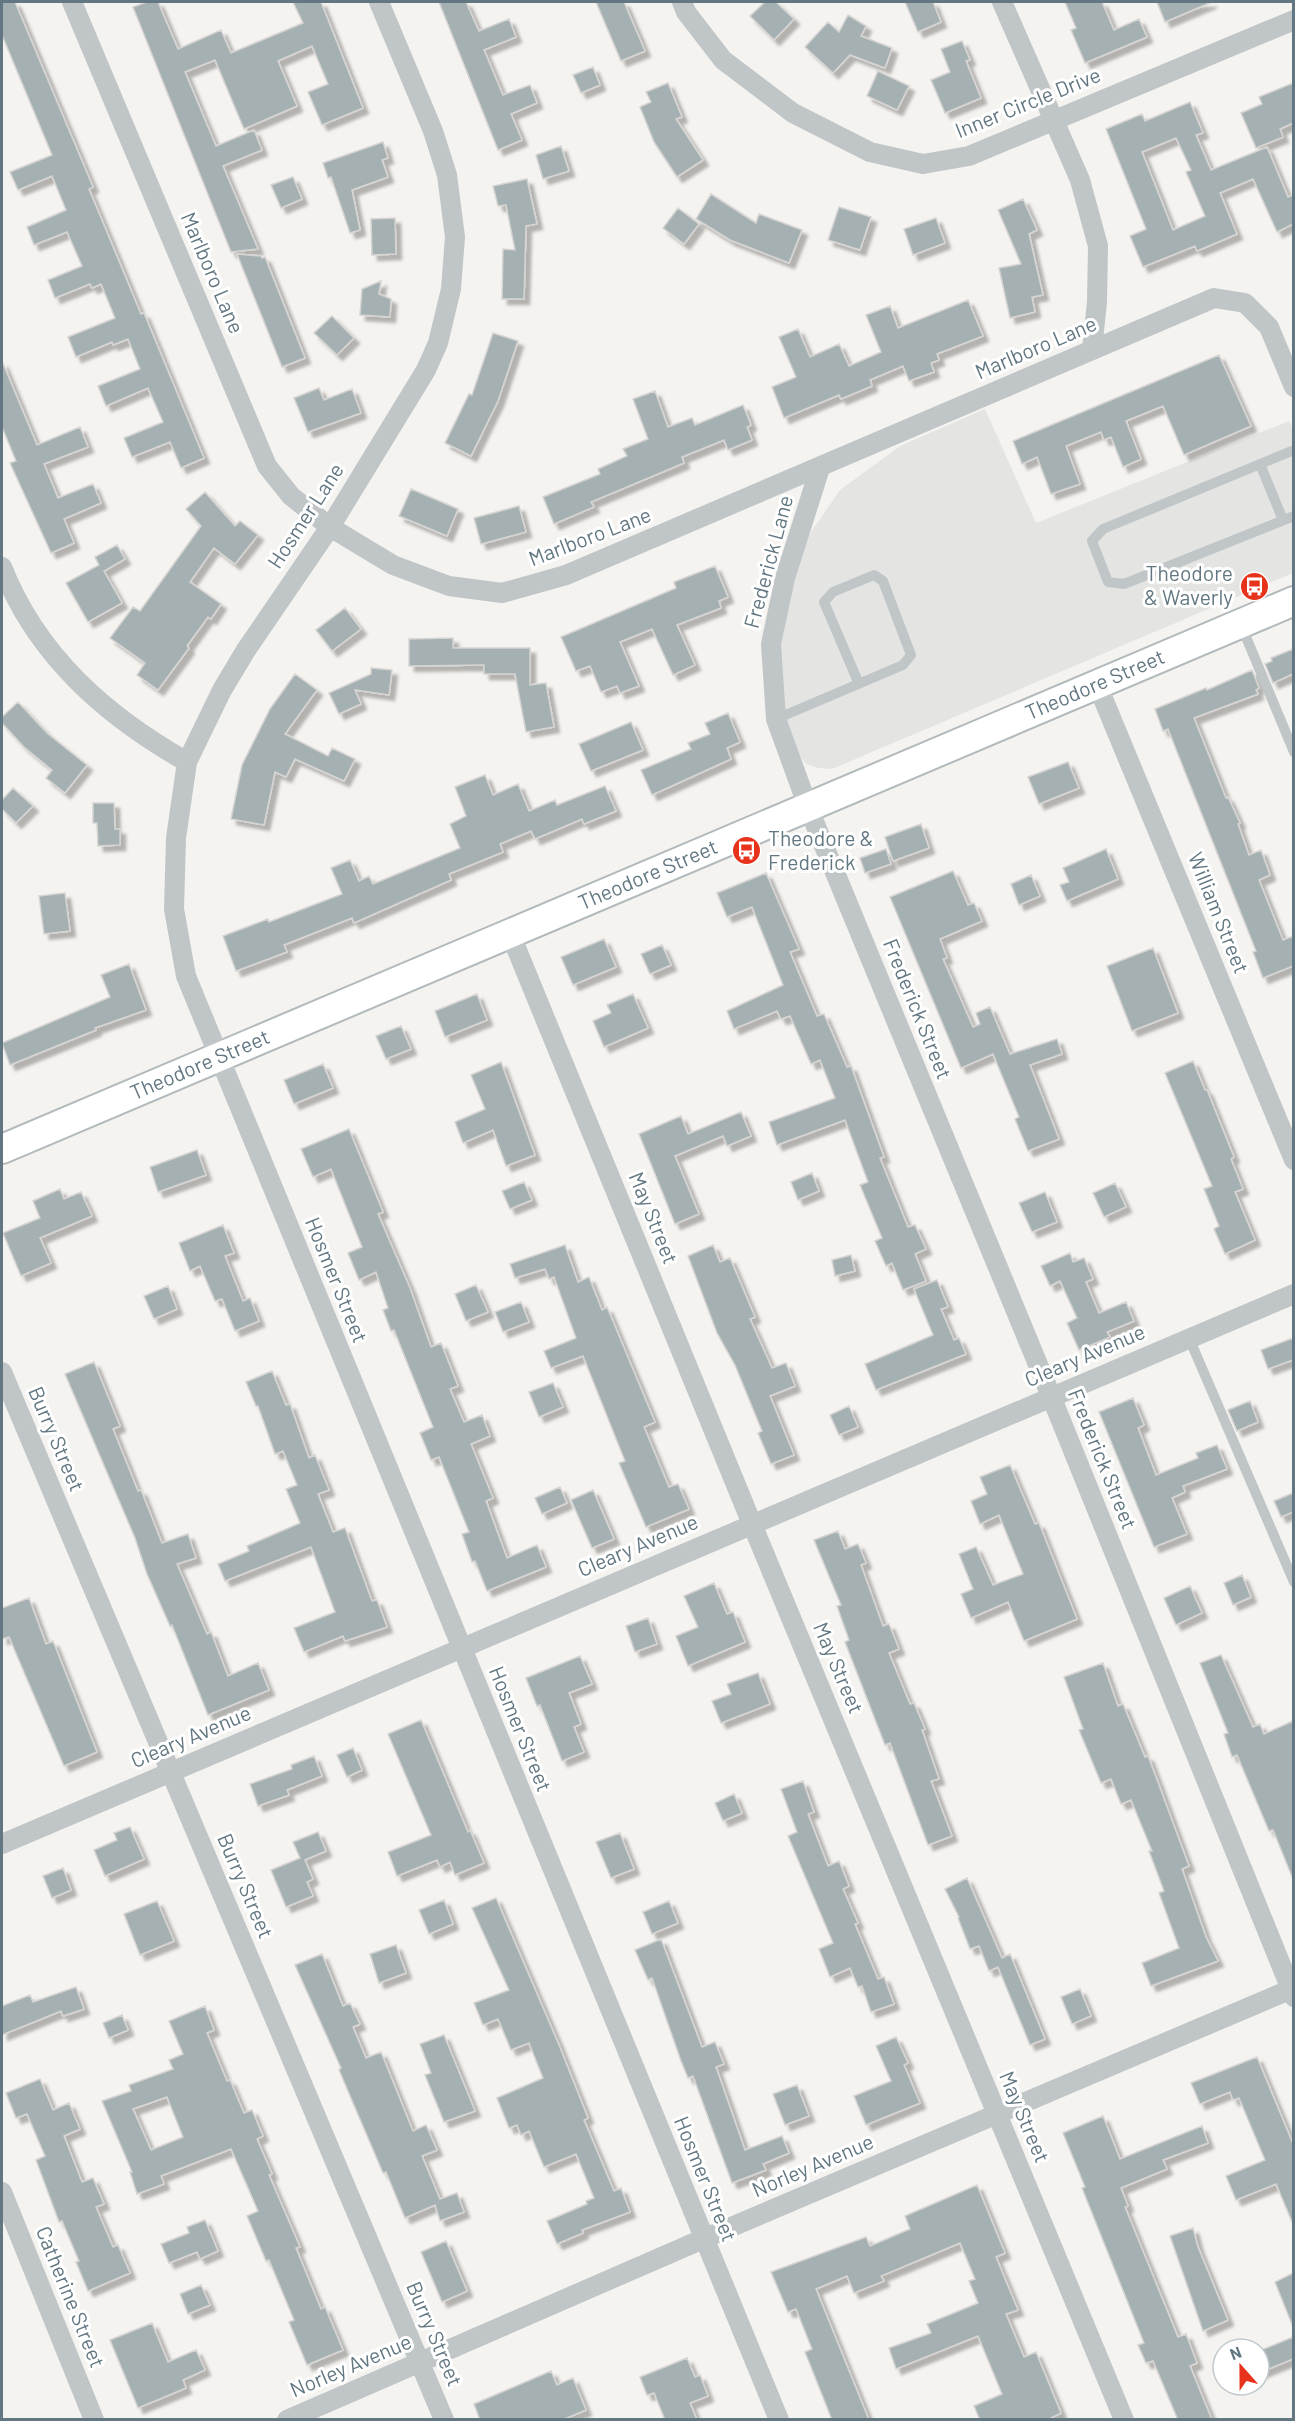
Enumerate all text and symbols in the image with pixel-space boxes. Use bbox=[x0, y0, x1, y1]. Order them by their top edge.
street label: Inner Circle Drive bbox=[951, 61, 1104, 142]
street label: Marlboro Lane bbox=[177, 208, 250, 337]
street label: Marlboro Lane bbox=[971, 310, 1100, 383]
street label: Hosmer Lane bbox=[261, 458, 348, 573]
street label: Frederick Lane bbox=[738, 492, 797, 631]
street label: Marlboro Lane bbox=[525, 501, 654, 570]
place label: Theodore & Waverly bbox=[1144, 560, 1233, 609]
bus stop icon: Theodore & Waverly bbox=[1238, 570, 1270, 602]
street label: Theodore Street bbox=[1021, 643, 1168, 724]
place label: Theodore & Frederick bbox=[768, 825, 873, 874]
street label: Theodore Street bbox=[574, 833, 721, 914]
bus stop icon: Theodore & Frederick bbox=[731, 835, 763, 867]
street label: William Street bbox=[1184, 848, 1255, 977]
street label: Frederick Street bbox=[879, 935, 958, 1082]
street label: Theodore Street bbox=[126, 1023, 273, 1104]
street label: May Street bbox=[625, 1168, 684, 1267]
street label: Hosmer Street bbox=[301, 1213, 374, 1346]
street label: Cleary Avenue bbox=[1021, 1318, 1148, 1391]
street label: Burry Street bbox=[24, 1382, 91, 1494]
street label: Frederick Street bbox=[1064, 1385, 1143, 1532]
street label: Cleary Avenue bbox=[574, 1508, 701, 1581]
street label: May Street bbox=[809, 1618, 870, 1717]
street label: Hosmer Street bbox=[485, 1662, 558, 1795]
street label: Cleary Avenue bbox=[127, 1699, 254, 1772]
street label: Burry Street bbox=[213, 1829, 280, 1941]
street label: May Street bbox=[995, 2067, 1056, 2166]
street label: Hosmer Street bbox=[670, 2112, 743, 2245]
street label: Norley Avenue bbox=[748, 2128, 877, 2201]
street label: Catherine Street bbox=[32, 2222, 111, 2371]
street label: Burry Street bbox=[402, 2277, 469, 2389]
street label: Norley Avenue bbox=[286, 2328, 415, 2401]
north arrow bbox=[1211, 2337, 1271, 2397]
text: N bbox=[1227, 2342, 1244, 2363]

